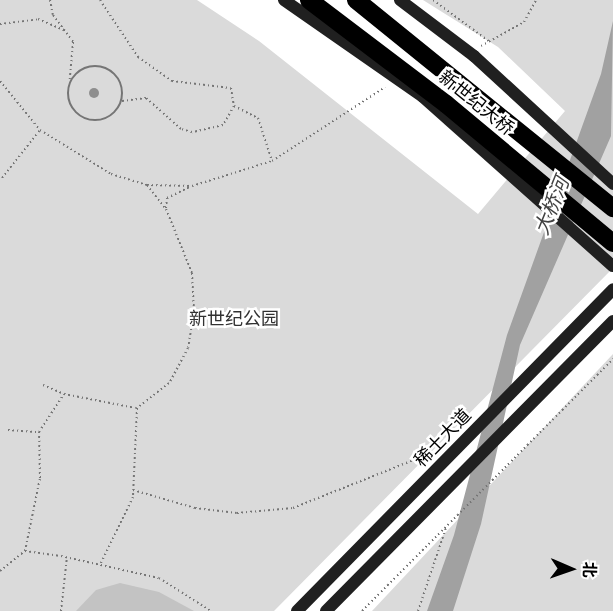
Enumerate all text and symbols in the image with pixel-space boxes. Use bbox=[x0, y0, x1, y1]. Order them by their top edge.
street label: 新世纪大桥 bbox=[434, 66, 518, 140]
water label: 大桥河 bbox=[530, 174, 574, 238]
park label: 新世纪公园 bbox=[189, 308, 279, 330]
street label: 稀土大道 bbox=[410, 405, 476, 471]
north arrow bbox=[541, 539, 601, 599]
text: 北 bbox=[580, 561, 599, 578]

